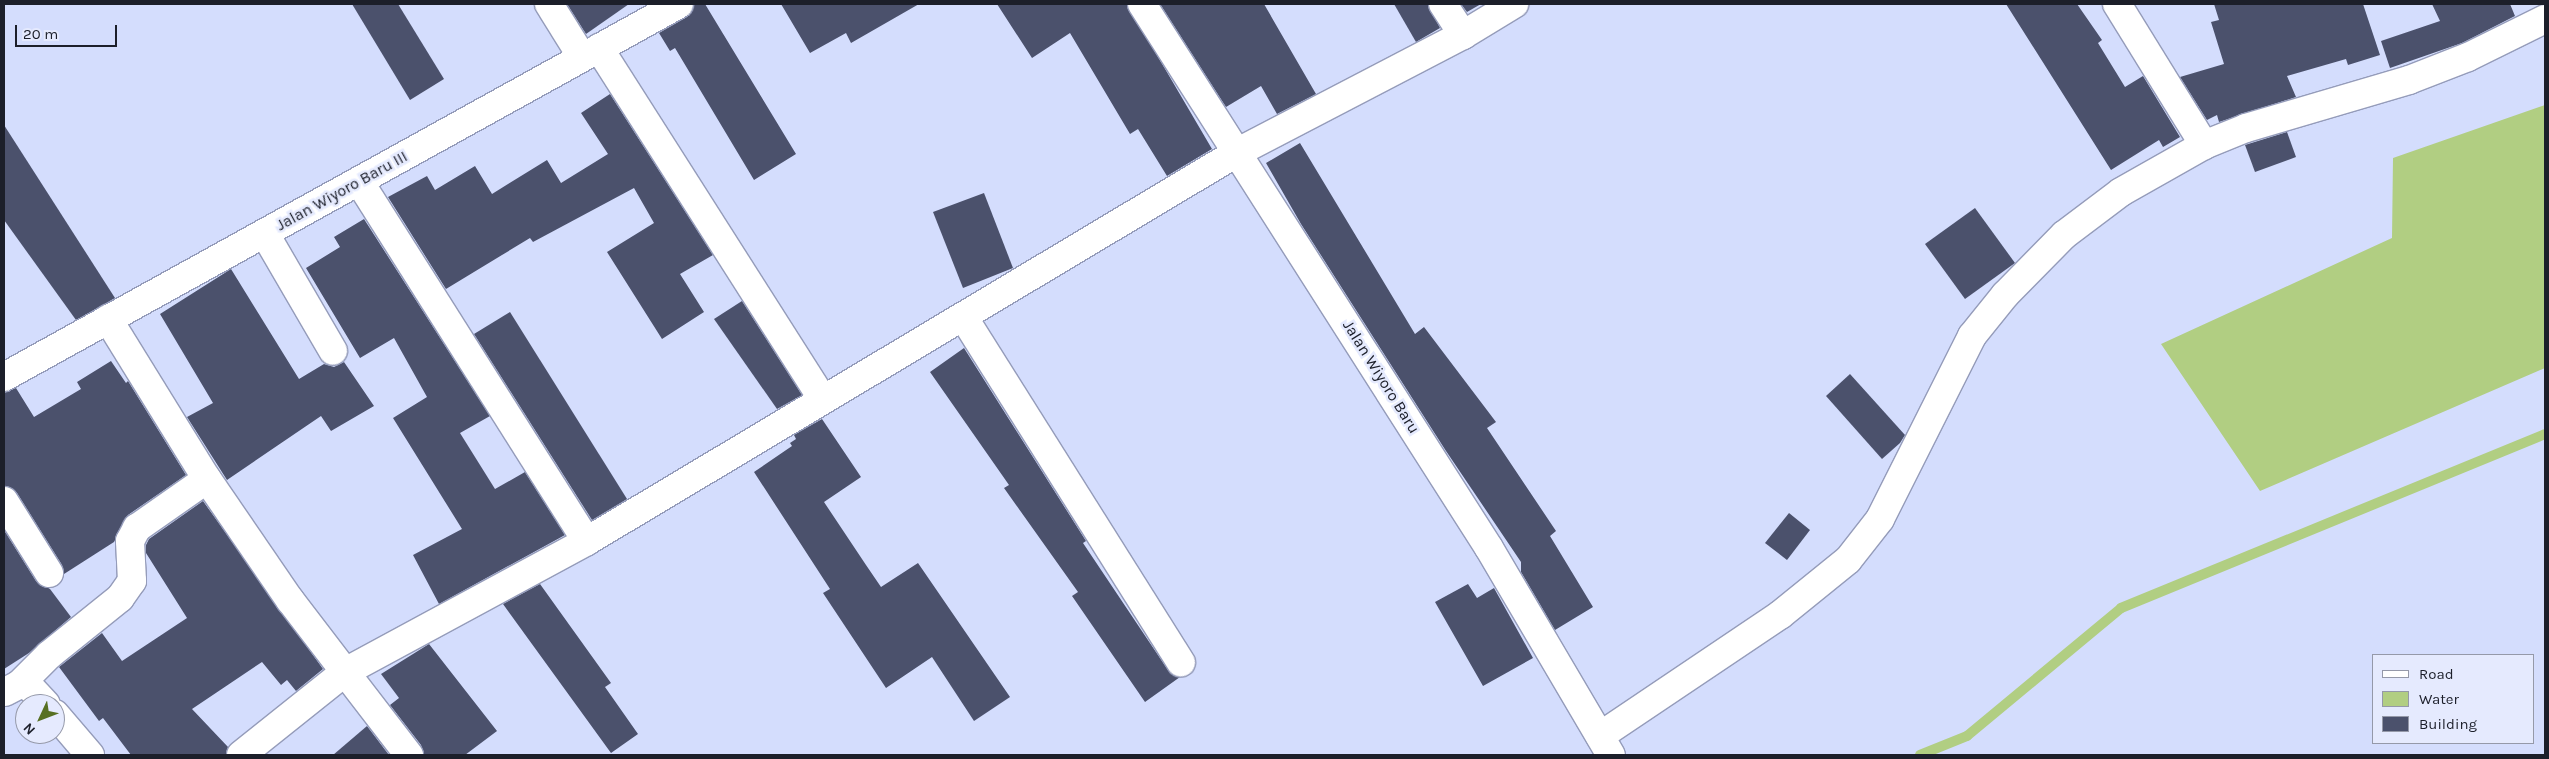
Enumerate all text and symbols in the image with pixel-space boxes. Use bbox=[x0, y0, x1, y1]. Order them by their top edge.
scale bar bbox=[18, 15, 120, 47]
text: 20 m bbox=[23, 25, 58, 43]
street label: Jalan Wiyoro Baru III bbox=[273, 147, 411, 235]
street label: Jalan Wiyoro Baru bbox=[1338, 317, 1424, 437]
legend bbox=[2372, 654, 2534, 744]
text: Road bbox=[2419, 665, 2454, 683]
text: Water bbox=[2419, 690, 2459, 708]
north arrow bbox=[15, 694, 65, 744]
text: Building bbox=[2419, 715, 2477, 733]
text: N bbox=[20, 719, 39, 738]

